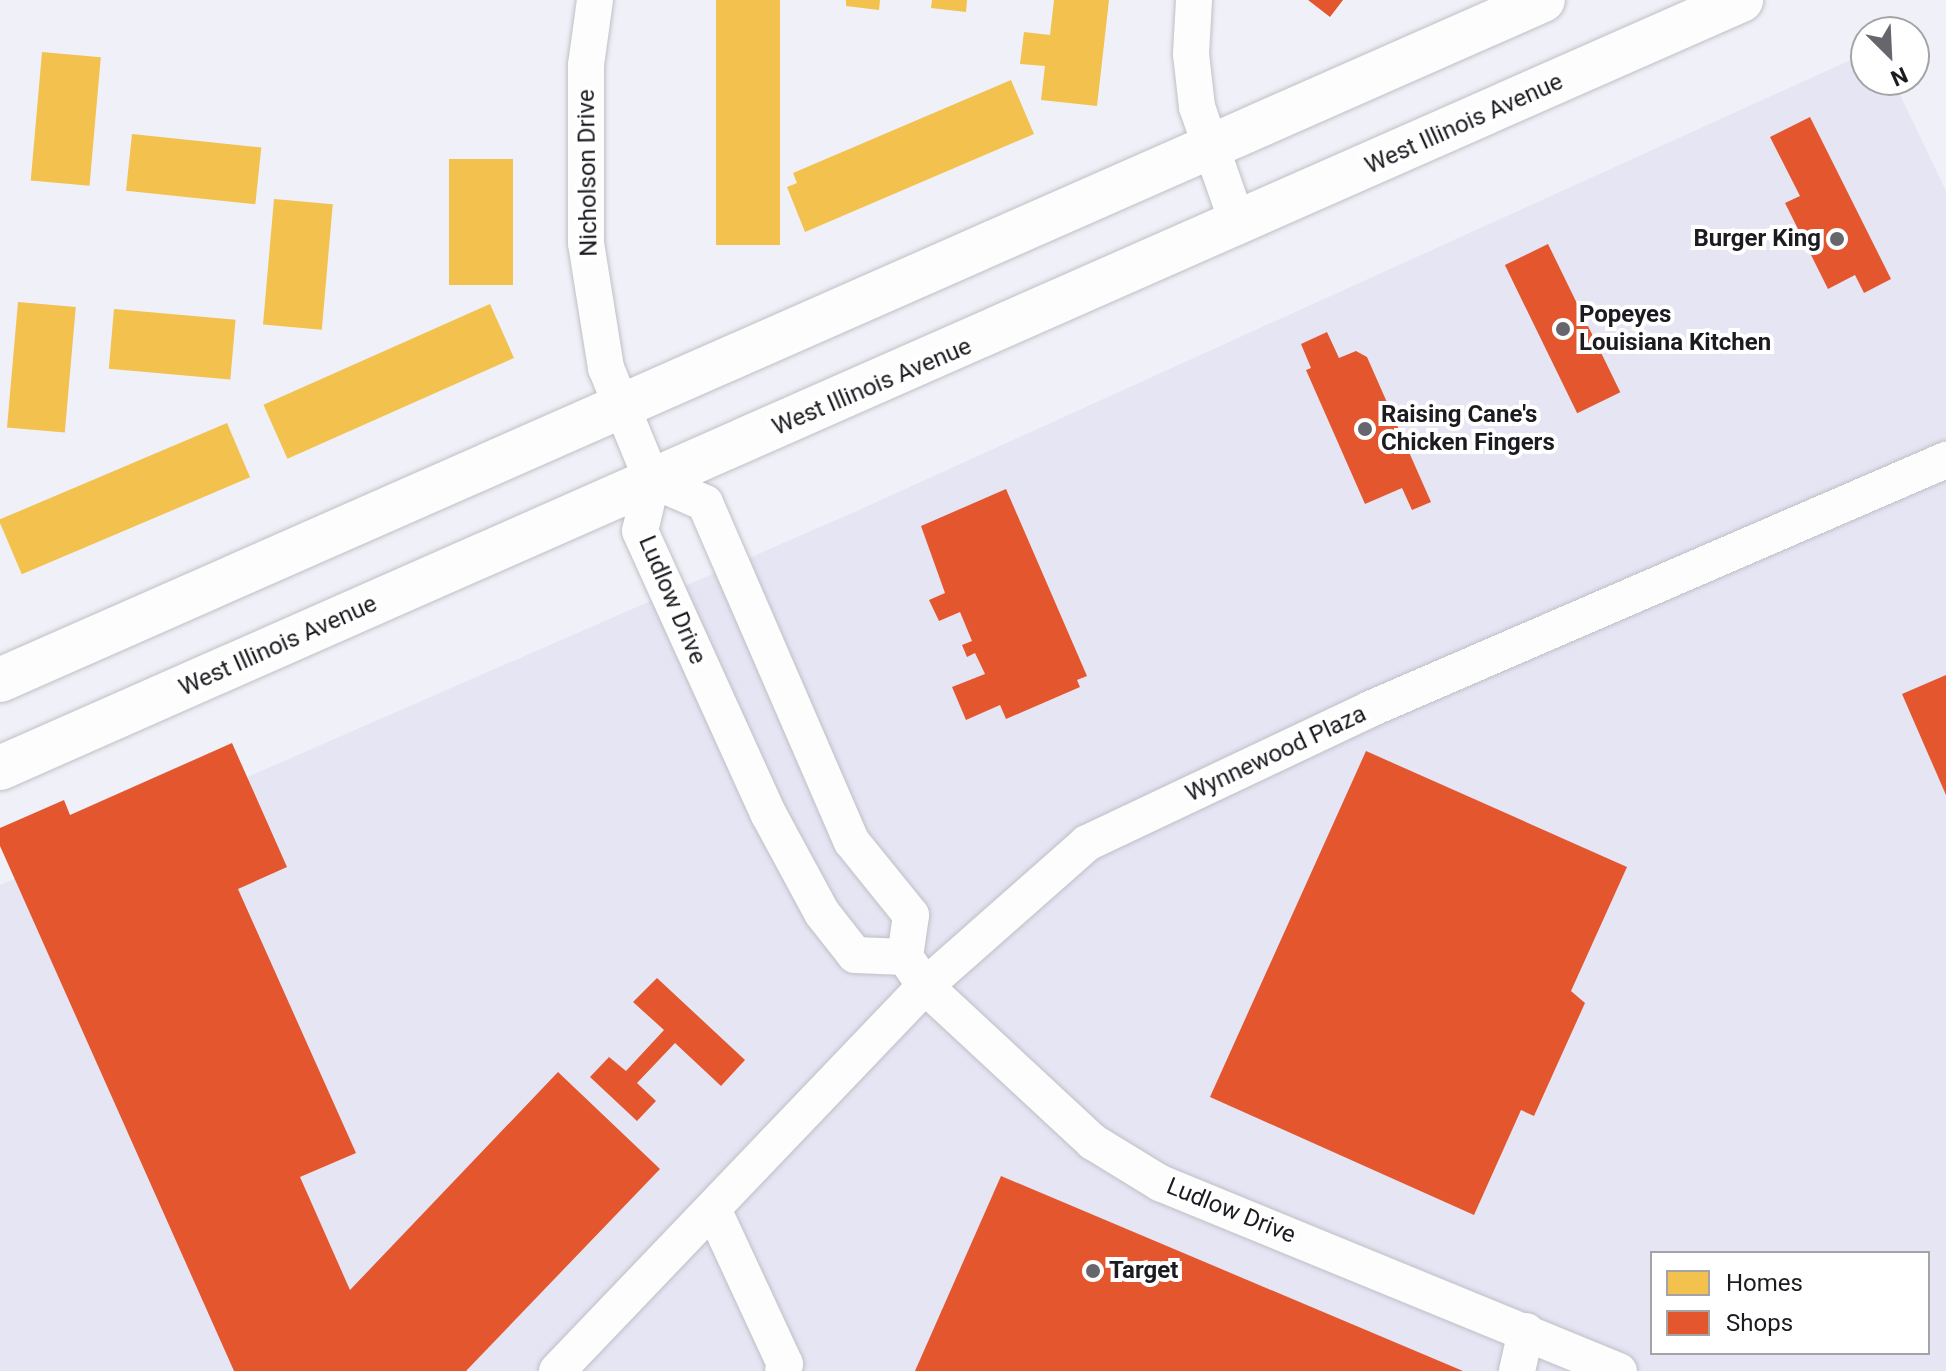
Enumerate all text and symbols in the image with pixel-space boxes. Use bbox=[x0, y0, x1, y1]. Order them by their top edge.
north arrow bbox=[1850, 16, 1930, 96]
text: N bbox=[1887, 62, 1911, 91]
street label: West Illinois Avenue bbox=[1361, 67, 1567, 181]
street label: Nicholson Drive bbox=[572, 89, 604, 257]
place label: Burger King bbox=[1693, 225, 1821, 253]
marker: Burger King bbox=[1828, 230, 1846, 248]
place label: Popeyes Louisiana Kitchen bbox=[1579, 301, 1771, 357]
marker: Popeyes Louisiana Kitchen bbox=[1554, 320, 1572, 338]
street label: West Illinois Avenue bbox=[768, 332, 976, 442]
place label: Raising Cane's Chicken Fingers bbox=[1381, 401, 1555, 457]
marker: Raising Cane's Chicken Fingers bbox=[1356, 420, 1374, 438]
street label: Ludlow Drive bbox=[632, 532, 712, 668]
street label: West Illinois Avenue bbox=[175, 589, 381, 703]
street label: Wynnewood Plaza bbox=[1181, 700, 1371, 808]
street label: Ludlow Drive bbox=[1162, 1172, 1300, 1250]
legend bbox=[1650, 1251, 1930, 1355]
place label: Target bbox=[1109, 1257, 1178, 1285]
marker: Target bbox=[1084, 1262, 1102, 1280]
text: Homes bbox=[1726, 1269, 1803, 1297]
text: Shops bbox=[1726, 1309, 1793, 1337]

